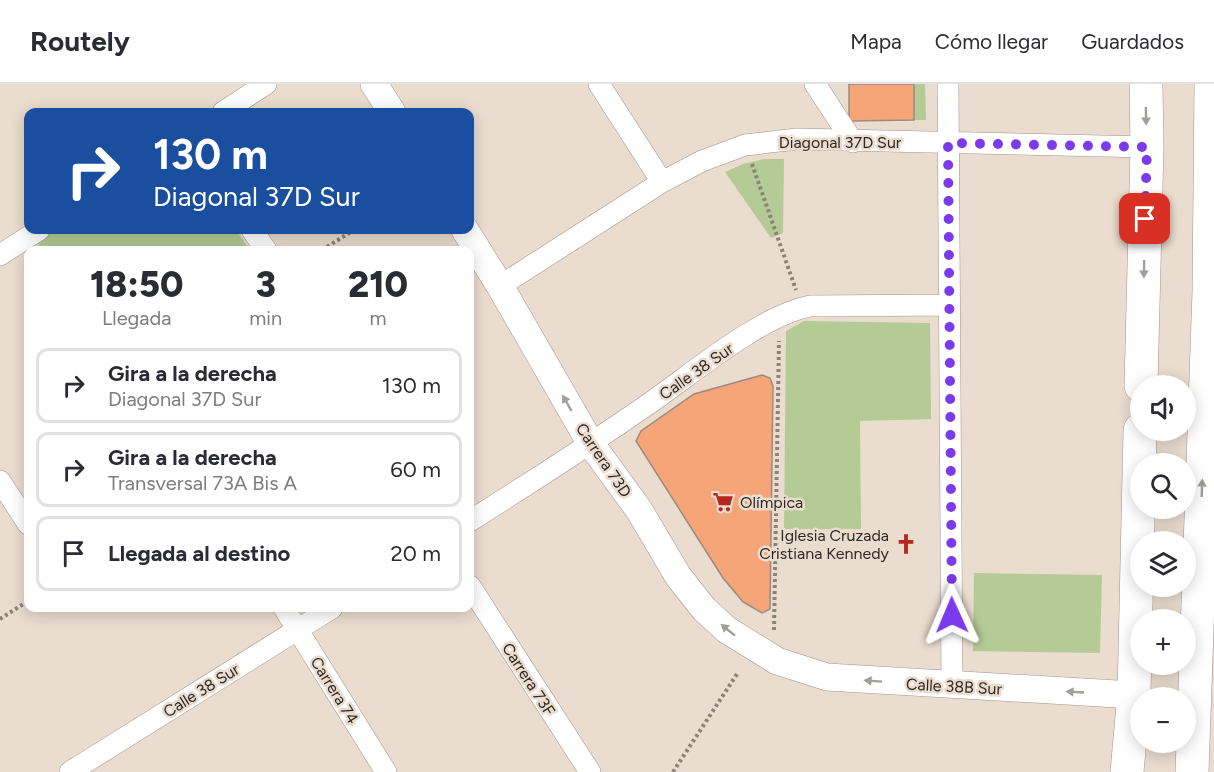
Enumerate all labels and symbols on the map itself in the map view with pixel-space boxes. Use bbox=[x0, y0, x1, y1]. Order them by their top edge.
one-way arrow bbox=[1142, 106, 1151, 125]
street label: Diagonal 37D Sur bbox=[779, 133, 902, 152]
pin bbox=[1119, 193, 1170, 244]
one-way arrow bbox=[1139, 259, 1149, 278]
street label: Calle 38 Sur bbox=[656, 339, 737, 404]
one-way arrow bbox=[562, 395, 573, 411]
street label: Carrera 73D bbox=[572, 420, 635, 501]
one-way arrow bbox=[1198, 479, 1207, 498]
supermarket icon: Olímpica bbox=[711, 490, 735, 514]
place label: Olímpica bbox=[740, 493, 803, 512]
place label: Iglesia Cruzada Cristiana Kennedy bbox=[759, 526, 890, 563]
church icon: Iglesia Cruzada Cristiana Kennedy bbox=[894, 532, 918, 556]
position arrow bbox=[920, 583, 984, 647]
one-way arrow bbox=[720, 624, 735, 636]
street label: Carrera 73F bbox=[498, 639, 559, 719]
street label: Carrera 74 bbox=[307, 653, 363, 727]
street label: Calle 38 Sur bbox=[160, 659, 243, 721]
street label: Calle 38B Sur bbox=[906, 675, 1003, 699]
one-way arrow bbox=[864, 676, 883, 685]
one-way arrow bbox=[1066, 688, 1085, 697]

